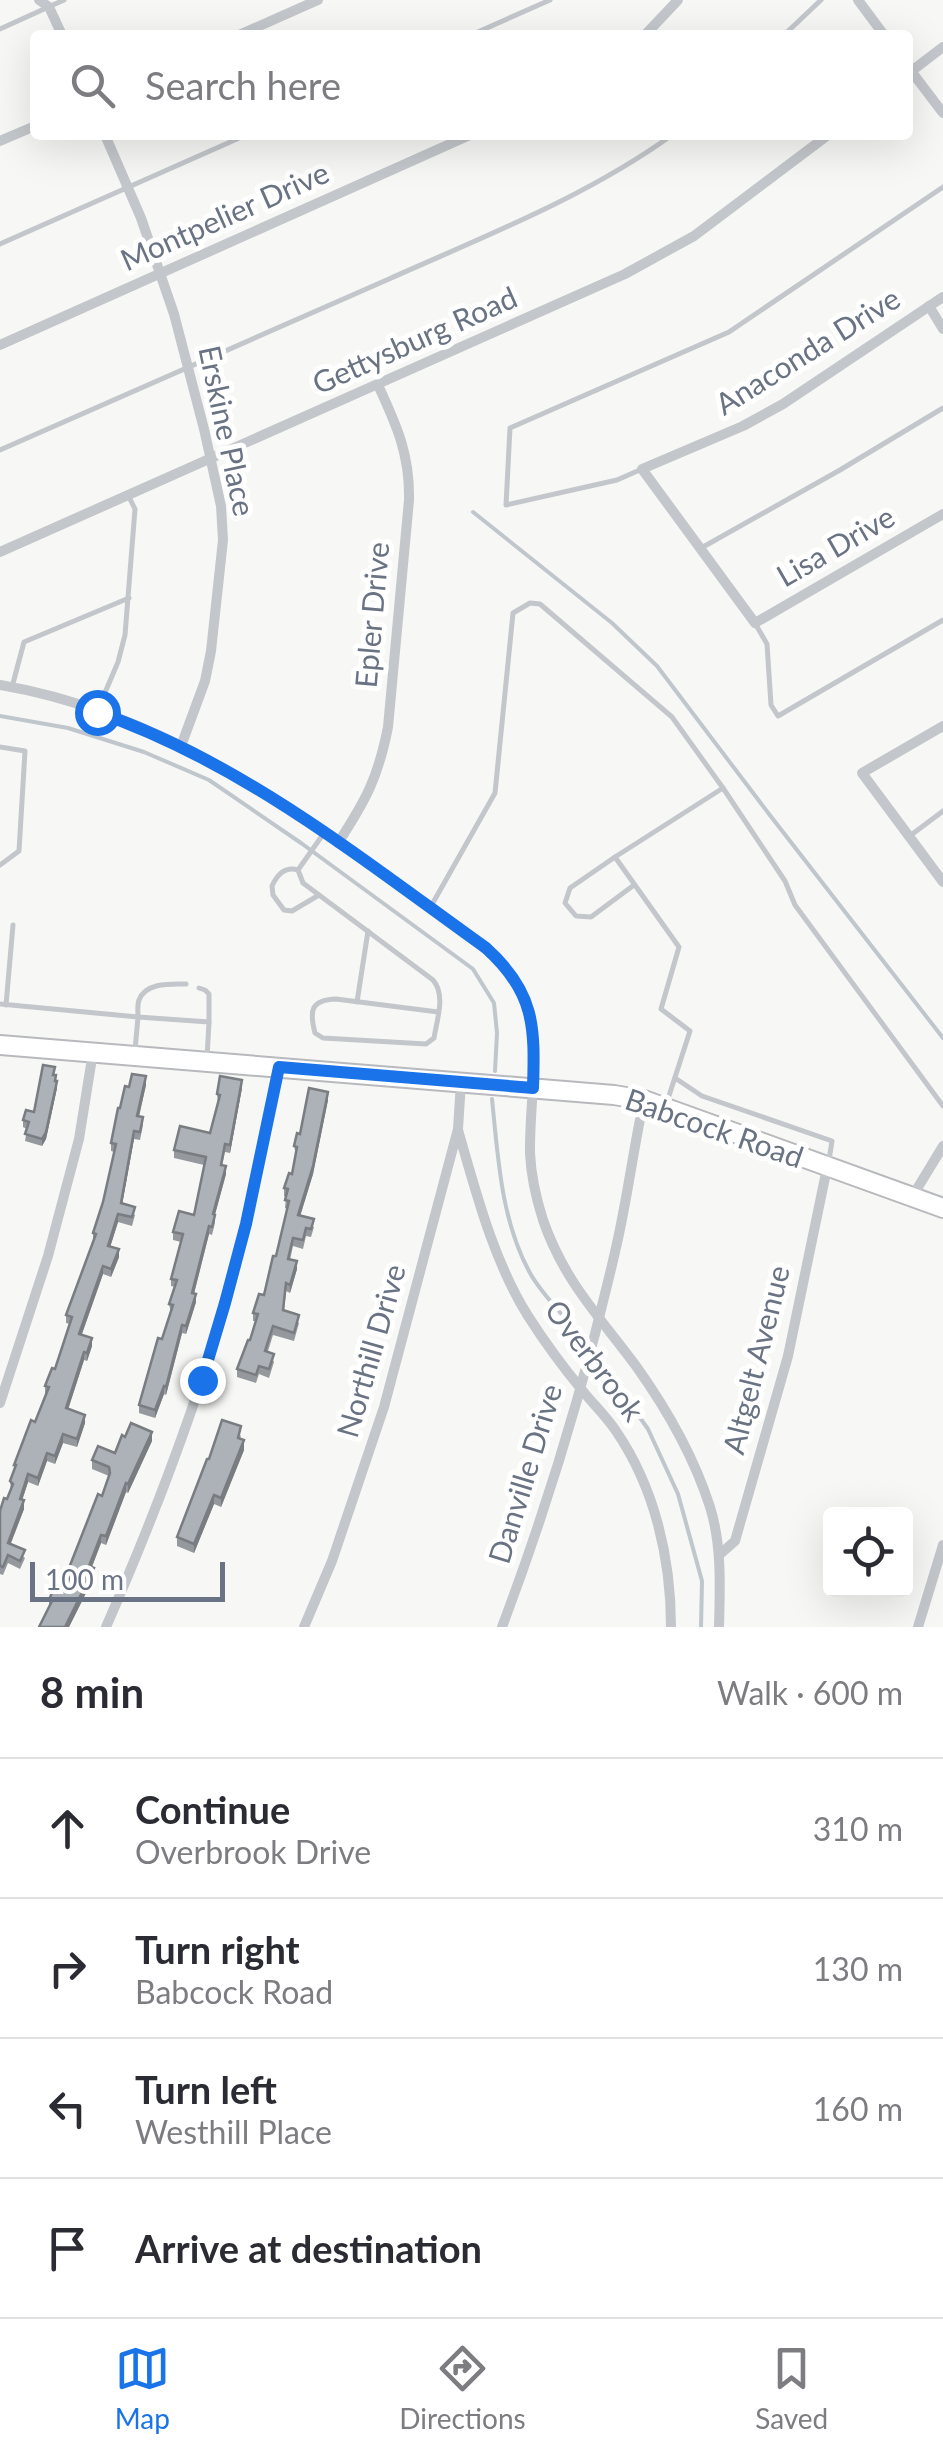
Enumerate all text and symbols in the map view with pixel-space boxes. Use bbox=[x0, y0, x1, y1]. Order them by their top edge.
search box bbox=[30, 30, 913, 140]
icon: search bbox=[65, 58, 120, 113]
text: Search here bbox=[145, 62, 341, 108]
street label: Montpelier Drive bbox=[115, 153, 334, 277]
street label: Gettysburg Road bbox=[306, 278, 522, 400]
street label: Anaconda Drive bbox=[708, 279, 906, 421]
street label: Erskine Place bbox=[192, 342, 264, 519]
street label: Lisa Drive bbox=[770, 497, 900, 593]
street label: Epler Drive bbox=[347, 540, 395, 689]
route start bbox=[75, 690, 121, 736]
street label: Babcock Road bbox=[621, 1080, 808, 1174]
street label: Northill Drive bbox=[328, 1260, 412, 1441]
street label: Altgelt Avenue bbox=[714, 1261, 796, 1458]
street label: Overbrook bbox=[538, 1292, 653, 1428]
route end bbox=[180, 1358, 226, 1404]
street label: Danville Drive bbox=[480, 1379, 568, 1567]
map controls bbox=[823, 1507, 913, 1597]
button: locate bbox=[823, 1507, 913, 1597]
scale bar bbox=[30, 1557, 225, 1602]
text: 100 m bbox=[45, 1562, 124, 1596]
text: 8 min bbox=[40, 1667, 144, 1717]
text: Walk · 600 m bbox=[717, 1673, 903, 1712]
text: Continue bbox=[135, 1786, 290, 1832]
icon: ahead bbox=[40, 1801, 95, 1856]
text: 310 m bbox=[813, 1809, 903, 1848]
text: Overbrook Drive bbox=[135, 1832, 371, 1871]
text: Turn right bbox=[135, 1926, 300, 1972]
icon: right bbox=[40, 1941, 95, 1996]
text: 130 m bbox=[813, 1949, 903, 1988]
text: Babcock Road bbox=[135, 1972, 333, 2011]
text: Turn left bbox=[135, 2066, 277, 2112]
icon: left bbox=[40, 2081, 95, 2136]
text: 160 m bbox=[813, 2089, 903, 2128]
text: Westhill Place bbox=[135, 2112, 332, 2151]
icon: arrive bbox=[40, 2221, 95, 2276]
text: Arrive at destination bbox=[135, 2225, 482, 2271]
tab: Map bbox=[115, 2341, 170, 2435]
tab: Directions bbox=[399, 2341, 526, 2435]
tab: Saved bbox=[755, 2341, 828, 2435]

